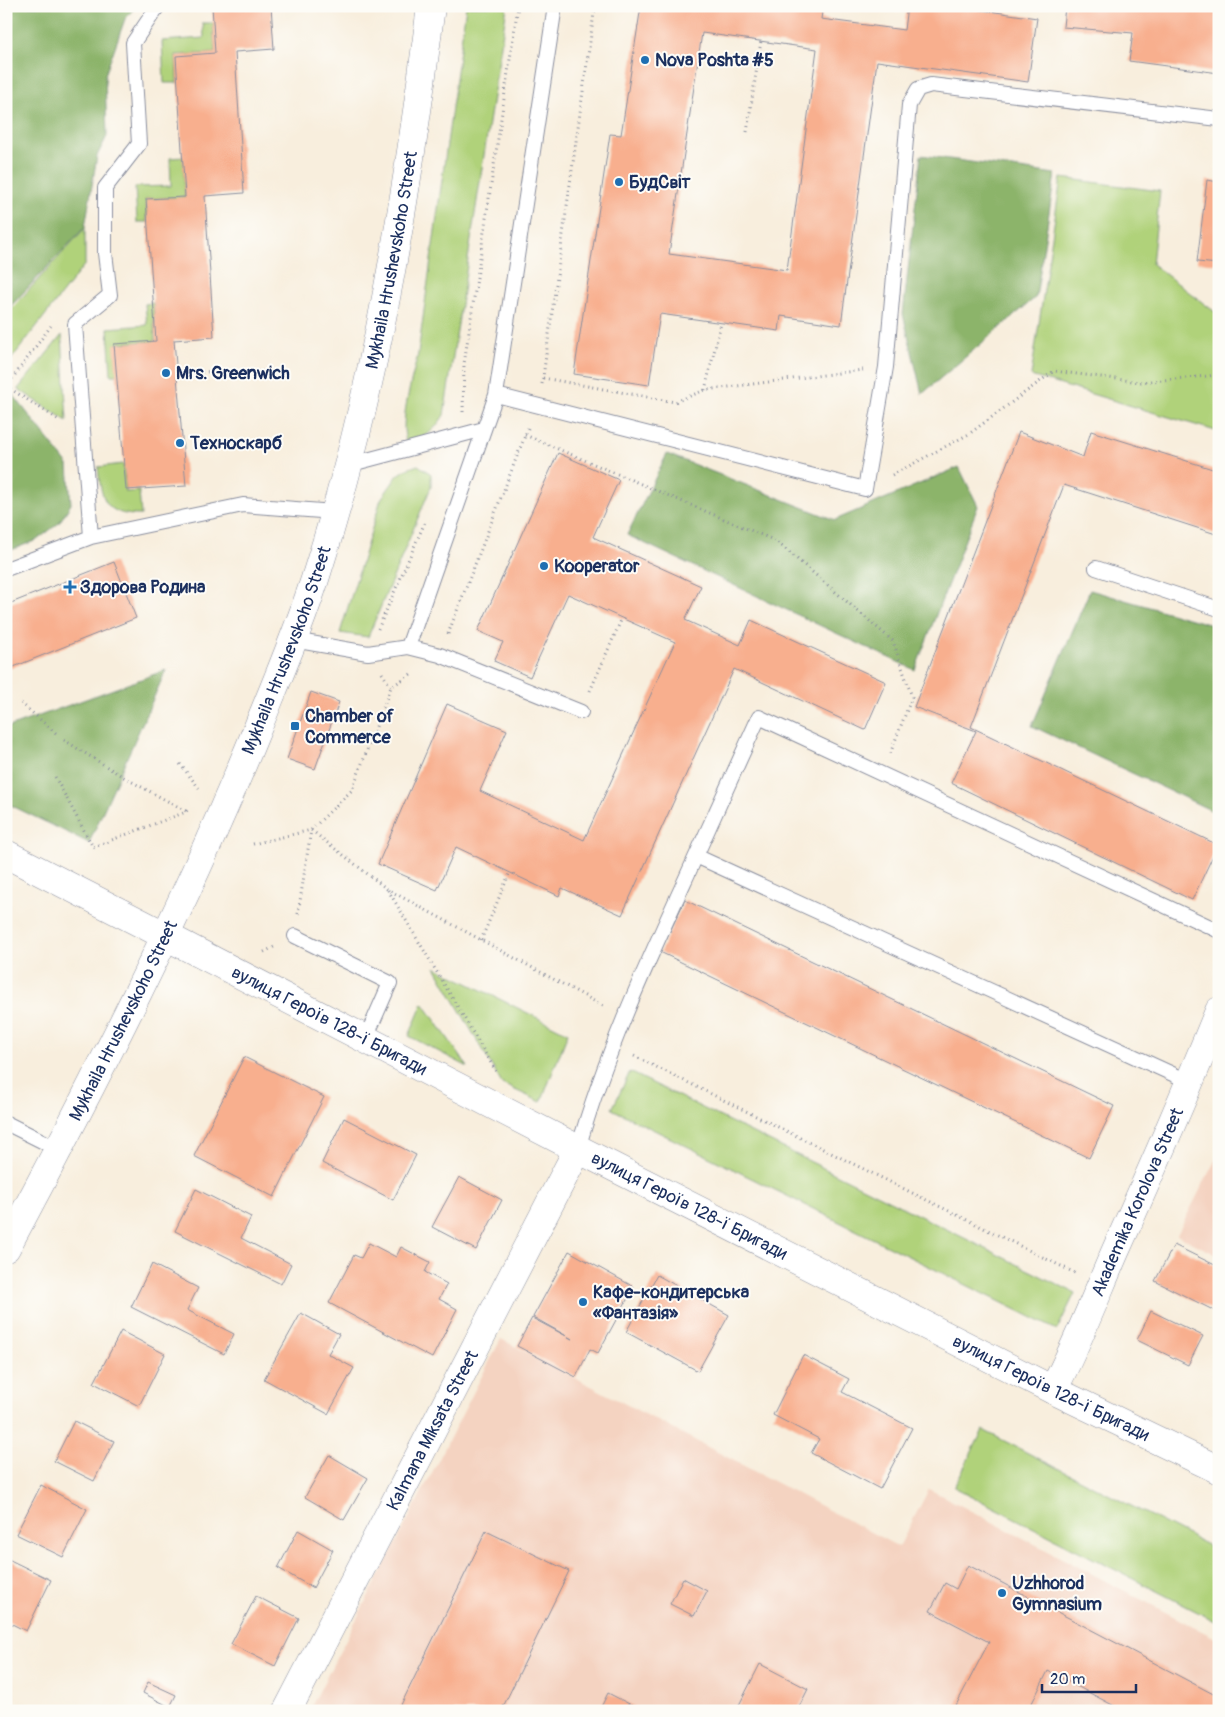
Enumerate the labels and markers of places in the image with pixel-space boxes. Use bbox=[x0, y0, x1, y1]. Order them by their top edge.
place label: Nova Poshta #5 bbox=[655, 49, 774, 72]
marker: Nova Poshta #5 bbox=[639, 54, 651, 66]
place label: БудСвiт bbox=[629, 171, 691, 194]
marker: БудСвiт bbox=[613, 176, 625, 188]
place label: Mrs. Greenwich bbox=[176, 362, 290, 385]
marker: Mrs. Greenwich bbox=[160, 367, 172, 379]
place label: Техноскарб bbox=[189, 432, 283, 455]
marker: Техноскарб bbox=[174, 437, 186, 449]
place label: Kooperator bbox=[554, 555, 640, 578]
marker: Kooperator bbox=[538, 560, 550, 572]
place label: Здорова Родина bbox=[80, 576, 206, 599]
marker: Здорова Родина bbox=[64, 581, 76, 593]
place label: Chamber of Commerce bbox=[305, 705, 395, 749]
marker: Chamber of Commerce bbox=[289, 720, 301, 732]
place label: Кафе-кондитерська «Фантазія» bbox=[593, 1281, 750, 1325]
marker: Кафе-кондитерська «Фантазія» bbox=[577, 1296, 589, 1308]
place label: Uzhhorod Gymnasium bbox=[1012, 1572, 1102, 1616]
marker: Uzhhorod Gymnasium bbox=[996, 1587, 1008, 1599]

